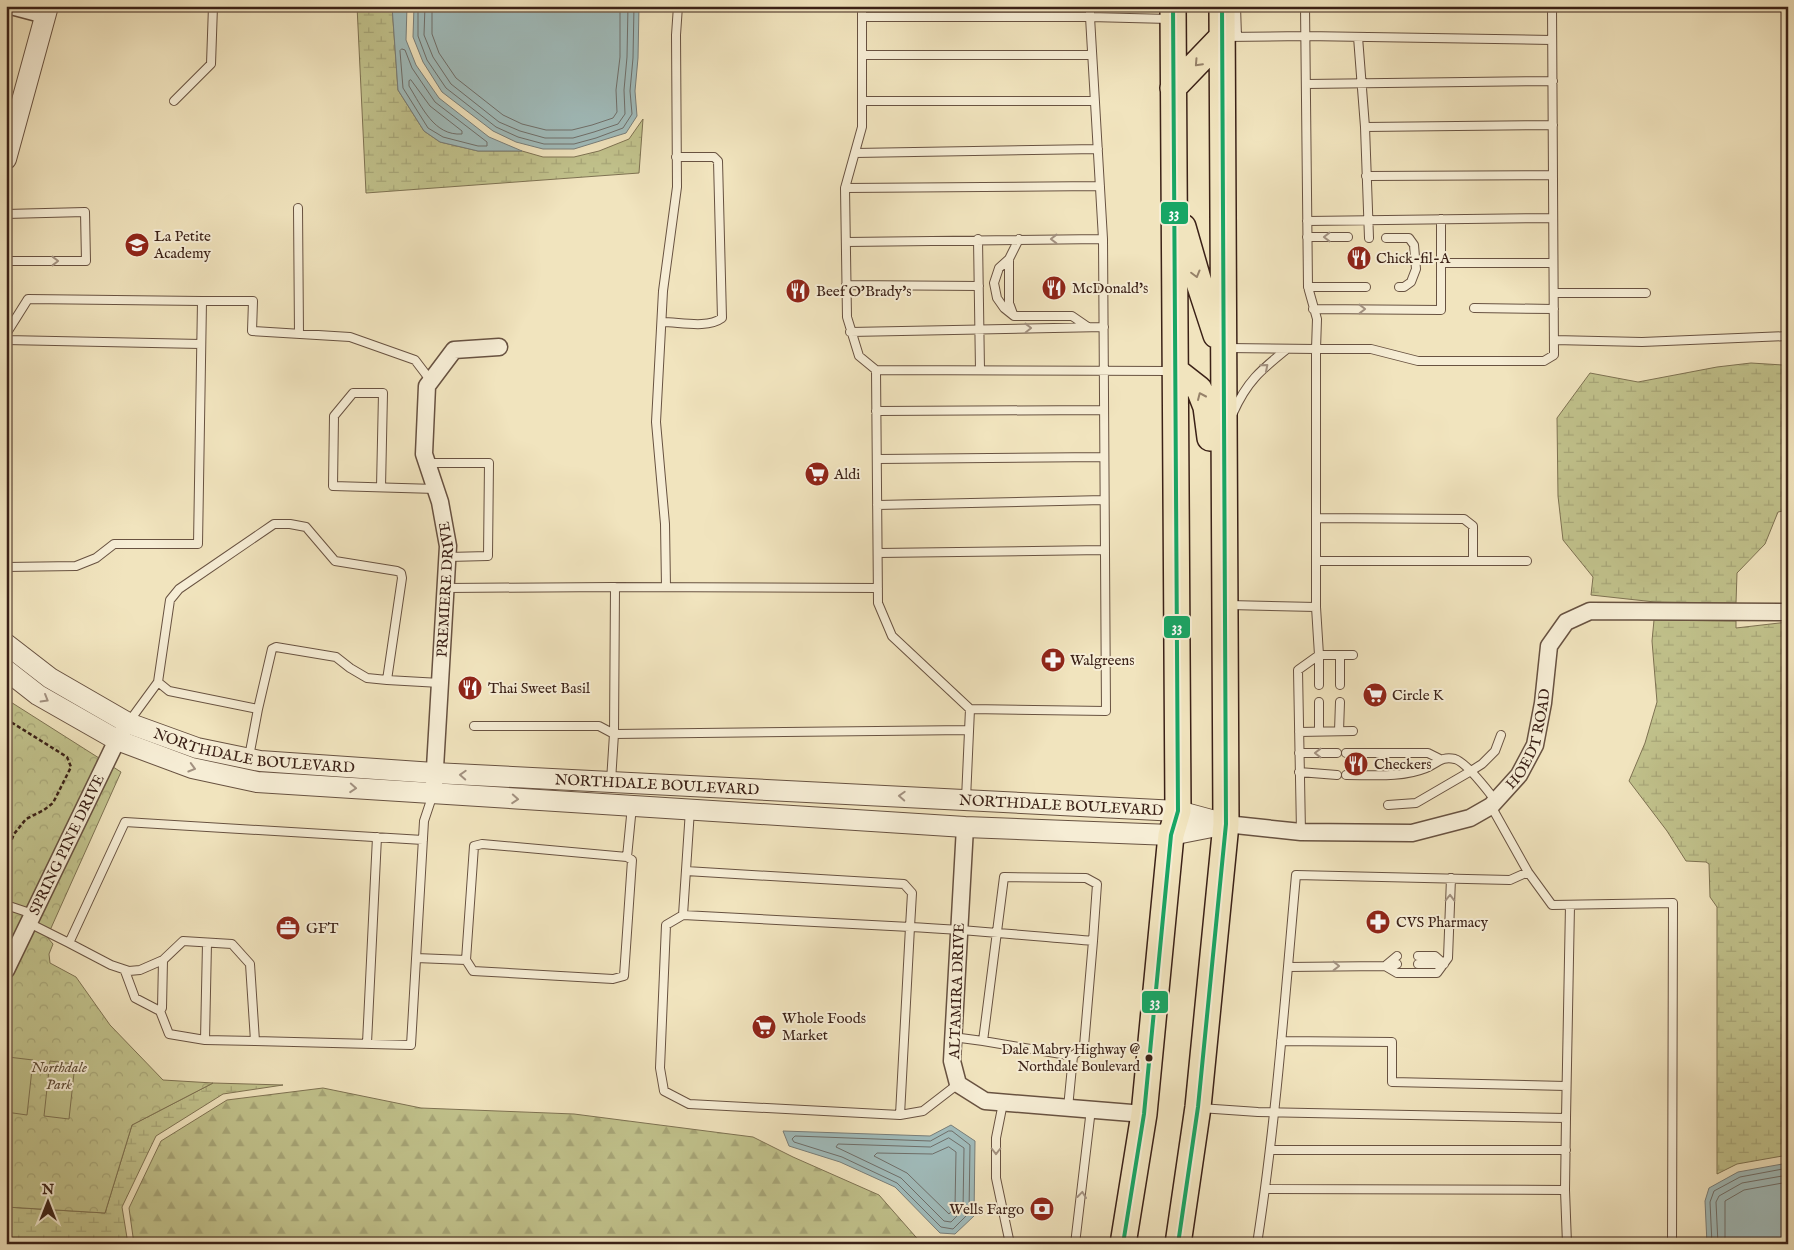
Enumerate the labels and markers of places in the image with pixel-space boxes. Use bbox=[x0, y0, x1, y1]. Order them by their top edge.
place label: La Petite Academy bbox=[153, 227, 211, 263]
school or university icon: La Petite Academy bbox=[124, 232, 150, 258]
restaurant icon: Chick-fil-A bbox=[1346, 245, 1372, 271]
place label: Chick-fil-A bbox=[1376, 249, 1451, 268]
restaurant icon: McDonald's bbox=[1041, 275, 1067, 301]
restaurant icon: Beef O'Brady's bbox=[785, 278, 811, 304]
place label: McDonald's bbox=[1072, 279, 1148, 298]
place label: Beef O'Brady's bbox=[816, 282, 911, 301]
supermarket icon: Aldi bbox=[804, 461, 830, 487]
place label: Aldi bbox=[833, 465, 860, 484]
pharmacy icon: Walgreens bbox=[1040, 647, 1066, 673]
place label: Walgreens bbox=[1070, 651, 1135, 670]
restaurant icon: Thai Sweet Basil bbox=[457, 675, 483, 701]
place label: Thai Sweet Basil bbox=[488, 679, 591, 698]
supermarket icon: Circle K bbox=[1362, 682, 1388, 708]
place label: Circle K bbox=[1392, 686, 1444, 705]
restaurant icon: Checkers bbox=[1343, 751, 1369, 777]
place label: Checkers bbox=[1374, 755, 1432, 774]
pharmacy icon: CVS Pharmacy bbox=[1365, 909, 1391, 935]
place label: CVS Pharmacy bbox=[1396, 913, 1489, 932]
office icon: GFT bbox=[275, 915, 301, 941]
place label: GFT bbox=[306, 919, 339, 938]
place label: Whole Foods Market bbox=[782, 1009, 866, 1045]
supermarket icon: Whole Foods Market bbox=[751, 1014, 777, 1040]
place label: Dale Mabry Highway @ Northdale Boulevard bbox=[1002, 1041, 1141, 1076]
marker: Dale Mabry Highway @ Northdale Boulevard bbox=[1144, 1053, 1154, 1063]
bank icon: Wells Fargo bbox=[1029, 1196, 1055, 1222]
place label: Wells Fargo bbox=[949, 1200, 1024, 1219]

